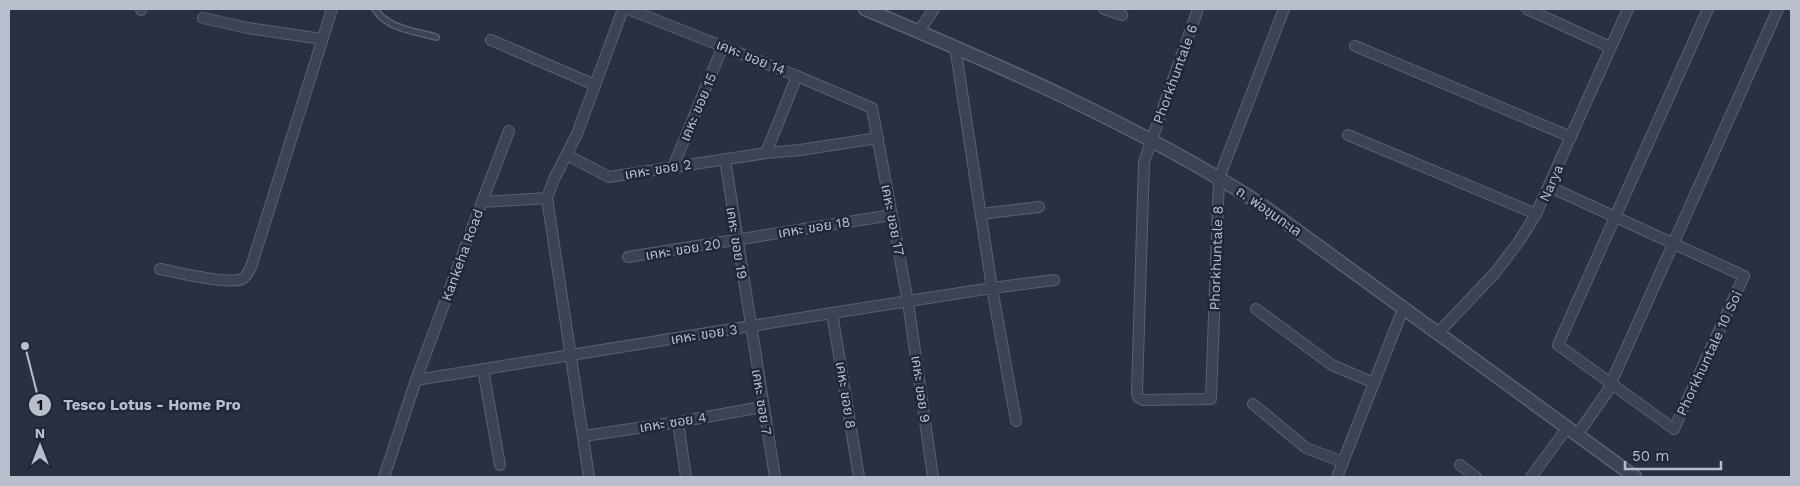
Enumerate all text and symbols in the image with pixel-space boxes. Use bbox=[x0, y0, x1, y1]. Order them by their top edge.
street label: Phorkhuntale 6 bbox=[1150, 22, 1200, 126]
street label: เคหะ ขอย 14 bbox=[714, 36, 788, 78]
street label: เคหะ ขอย 15 bbox=[676, 71, 720, 143]
street label: เคหะ ขอย 2 bbox=[624, 156, 692, 182]
street label: Narya bbox=[1536, 162, 1566, 204]
street label: เคหะ ขอย 17 bbox=[878, 183, 908, 257]
street label: ถ. พ่อขุนทะเล bbox=[1233, 183, 1305, 240]
street label: Phorkhuntale 8 bbox=[1206, 205, 1226, 311]
street label: เคหะ ขอย 19 bbox=[723, 206, 751, 280]
street label: Kankeha Road bbox=[438, 207, 486, 303]
street label: เคหะ ขอย 18 bbox=[777, 213, 851, 241]
street label: เคหะ ขอย 20 bbox=[644, 235, 722, 263]
street label: Phorkhuntale 10 Soi bbox=[1673, 288, 1745, 418]
street label: เคหะ ขอย 3 bbox=[670, 321, 738, 347]
street label: เคหะ ขอย 9 bbox=[908, 354, 934, 424]
street label: เคหะ ขอย 8 bbox=[833, 360, 859, 430]
street label: เคหะ ซอย 7 bbox=[749, 368, 775, 436]
callout: Tesco Lotus - Home Pro bbox=[28, 390, 250, 420]
text: 1 bbox=[37, 396, 43, 414]
text: Tesco Lotus - Home Pro bbox=[63, 396, 241, 414]
street label: เคหะ ซอย 4 bbox=[638, 409, 708, 435]
north arrow bbox=[15, 421, 65, 471]
text: N bbox=[35, 425, 45, 441]
scale bar bbox=[1625, 438, 1721, 470]
text: 50 m bbox=[1632, 447, 1669, 465]

